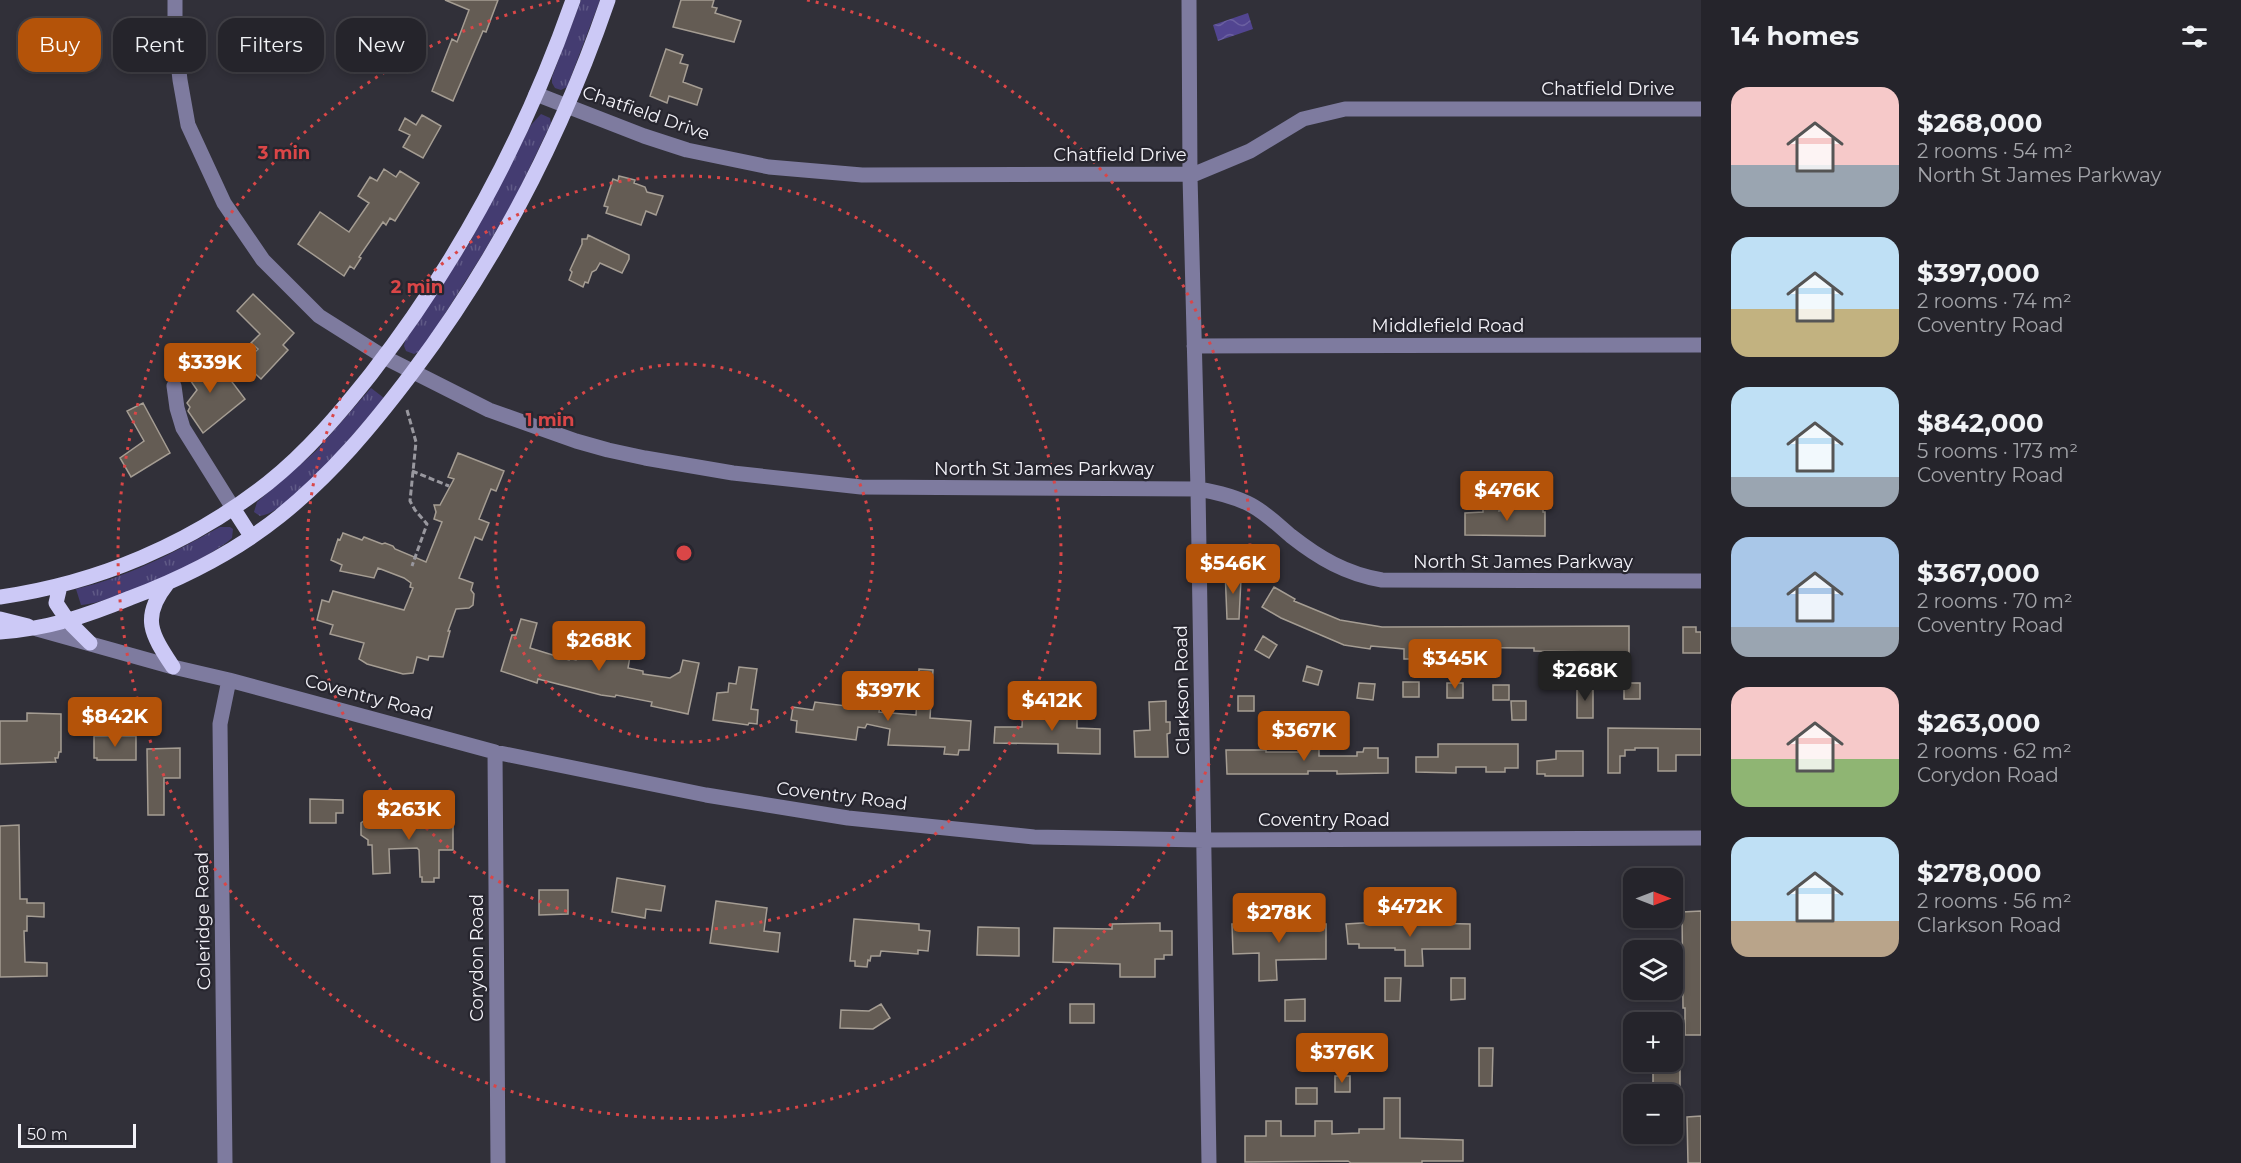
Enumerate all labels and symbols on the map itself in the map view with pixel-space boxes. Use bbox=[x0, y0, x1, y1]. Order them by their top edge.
street label: Chatfield Drive bbox=[1541, 78, 1675, 100]
street label: Chatfield Drive bbox=[579, 81, 713, 145]
text: 3 min bbox=[257, 142, 310, 164]
street label: Chatfield Drive bbox=[1053, 144, 1187, 166]
text: 2 min bbox=[391, 276, 443, 298]
street label: Middlefield Road bbox=[1372, 315, 1524, 337]
pin: $339K bbox=[168, 343, 252, 394]
text: 1 min bbox=[526, 409, 574, 431]
street label: North St James Parkway bbox=[934, 458, 1154, 480]
pin: $476K bbox=[1465, 471, 1549, 522]
centre of rings bbox=[674, 543, 694, 563]
pin: $546K bbox=[1191, 544, 1275, 595]
street label: North St James Parkway bbox=[1413, 551, 1633, 573]
pin: $268K bbox=[557, 621, 641, 672]
street label: Clarkson Road bbox=[1170, 625, 1194, 755]
pin: $345K bbox=[1413, 639, 1497, 690]
pin: $268K bbox=[1543, 651, 1627, 702]
street label: Coventry Road bbox=[302, 669, 436, 725]
pin: $397K bbox=[846, 671, 930, 722]
pin: $412K bbox=[1010, 681, 1094, 732]
pin: $842K bbox=[73, 697, 157, 748]
pin: $367K bbox=[1262, 711, 1346, 762]
street label: Coventry Road bbox=[775, 777, 909, 815]
pin: $263K bbox=[367, 790, 451, 841]
street label: Coventry Road bbox=[1258, 809, 1390, 831]
street label: Coleridge Road bbox=[191, 852, 215, 990]
north arrow bbox=[1623, 868, 1683, 928]
pin: $472K bbox=[1368, 887, 1452, 938]
pin: $278K bbox=[1237, 893, 1321, 944]
street label: Corydon Road bbox=[466, 894, 488, 1022]
pin: $376K bbox=[1300, 1033, 1384, 1084]
scale bar bbox=[18, 1121, 136, 1148]

